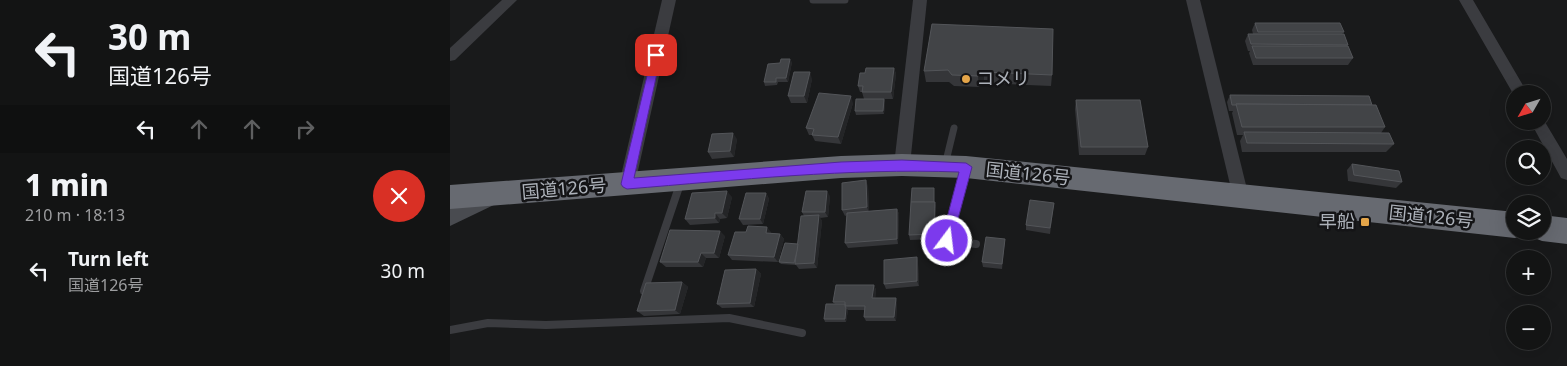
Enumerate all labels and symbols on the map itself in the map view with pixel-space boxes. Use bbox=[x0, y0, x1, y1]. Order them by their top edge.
pin bbox=[635, 34, 677, 76]
place label: コメリ bbox=[976, 66, 1030, 90]
marker: コメリ bbox=[960, 73, 972, 85]
north arrow bbox=[1506, 85, 1551, 130]
street label: 国道126号 bbox=[985, 157, 1072, 189]
street label: 国道126号 bbox=[521, 172, 607, 204]
street label: 国道126号 bbox=[1388, 200, 1475, 232]
place label: 早船 bbox=[1319, 209, 1355, 233]
position arrow bbox=[920, 214, 972, 266]
marker: 早船 bbox=[1359, 216, 1371, 228]

